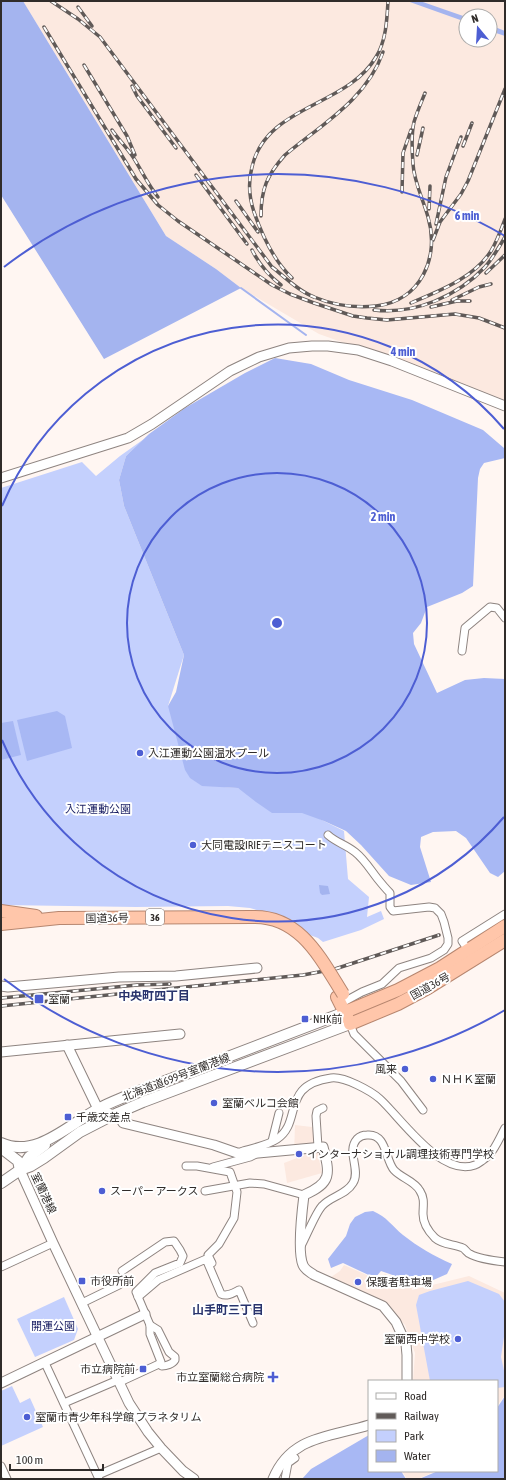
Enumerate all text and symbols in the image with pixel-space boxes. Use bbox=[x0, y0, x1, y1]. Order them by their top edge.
north arrow bbox=[458, 8, 498, 48]
text: N bbox=[470, 12, 480, 25]
text: 6 min bbox=[455, 209, 479, 223]
text: 4 min bbox=[390, 345, 415, 359]
text: 2 min bbox=[371, 510, 395, 524]
centre of rings bbox=[270, 616, 284, 630]
place label: 入江運動公園温水プール bbox=[148, 747, 269, 759]
marker: 入江運動公園温水プール bbox=[135, 748, 145, 758]
park label: 入江運動公園 bbox=[65, 803, 131, 815]
place label: 大同電設IRIEテニスコート bbox=[201, 839, 327, 851]
marker: 大同電設IRIEテニスコート bbox=[188, 840, 198, 850]
road number: 36 bbox=[146, 909, 164, 925]
street label: 国道36号 bbox=[85, 912, 129, 924]
street label: 国道36号 bbox=[408, 970, 452, 1002]
district label: 中央町四丁目 bbox=[118, 989, 190, 1003]
marker: 室蘭 bbox=[33, 993, 45, 1005]
place label: 室蘭 bbox=[48, 993, 70, 1005]
place label: NHK前 bbox=[313, 1013, 342, 1025]
marker: NHK前 bbox=[300, 1014, 310, 1024]
street label: 北海道道699号室蘭港線 bbox=[120, 1051, 232, 1103]
place label: 風来 bbox=[375, 1063, 397, 1075]
marker: 風来 bbox=[400, 1064, 410, 1074]
place label: ＮＨＫ室蘭 bbox=[441, 1073, 496, 1085]
marker: ＮＨＫ室蘭 bbox=[428, 1074, 438, 1084]
place label: 室蘭ベルコ会館 bbox=[222, 1097, 299, 1109]
marker: 室蘭ベルコ会館 bbox=[209, 1098, 219, 1108]
place label: 千歳交差点 bbox=[76, 1111, 131, 1123]
marker: 千歳交差点 bbox=[63, 1112, 73, 1122]
place label: インターナショナル調理技術専門学校 bbox=[307, 1148, 494, 1160]
marker: インターナショナル調理技術専門学校 bbox=[294, 1149, 304, 1159]
street label: 室蘭港線 bbox=[29, 1171, 59, 1215]
place label: スーパー アークス bbox=[110, 1185, 198, 1197]
marker: スーパー アークス bbox=[97, 1186, 107, 1196]
place label: 市役所前 bbox=[90, 1275, 134, 1287]
marker: 市役所前 bbox=[77, 1276, 87, 1286]
place label: 保護者駐車場 bbox=[366, 1276, 432, 1288]
marker: 保護者駐車場 bbox=[353, 1277, 363, 1287]
district label: 山手町三丁目 bbox=[192, 1303, 264, 1317]
park label: 開運公園 bbox=[31, 1320, 75, 1332]
place label: 室蘭西中学校 bbox=[384, 1333, 450, 1345]
marker: 室蘭西中学校 bbox=[453, 1334, 463, 1344]
place label: 市立病院前 bbox=[80, 1363, 135, 1375]
marker: 市立病院前 bbox=[138, 1364, 148, 1374]
place label: 市立室蘭総合病院 bbox=[176, 1371, 264, 1383]
marker: 市立室蘭総合病院 bbox=[267, 1371, 279, 1383]
legend bbox=[368, 1380, 498, 1472]
text: Road bbox=[404, 1389, 427, 1403]
text: Railway bbox=[404, 1409, 439, 1423]
place label: 室蘭市青少年科学館 プラネタリム bbox=[35, 1411, 202, 1423]
marker: 室蘭市青少年科学館 プラネタリム bbox=[22, 1412, 32, 1422]
text: Park bbox=[404, 1429, 425, 1443]
scale bar bbox=[10, 1446, 103, 1472]
text: Water bbox=[404, 1449, 431, 1463]
text: 100 m bbox=[16, 1453, 43, 1467]

